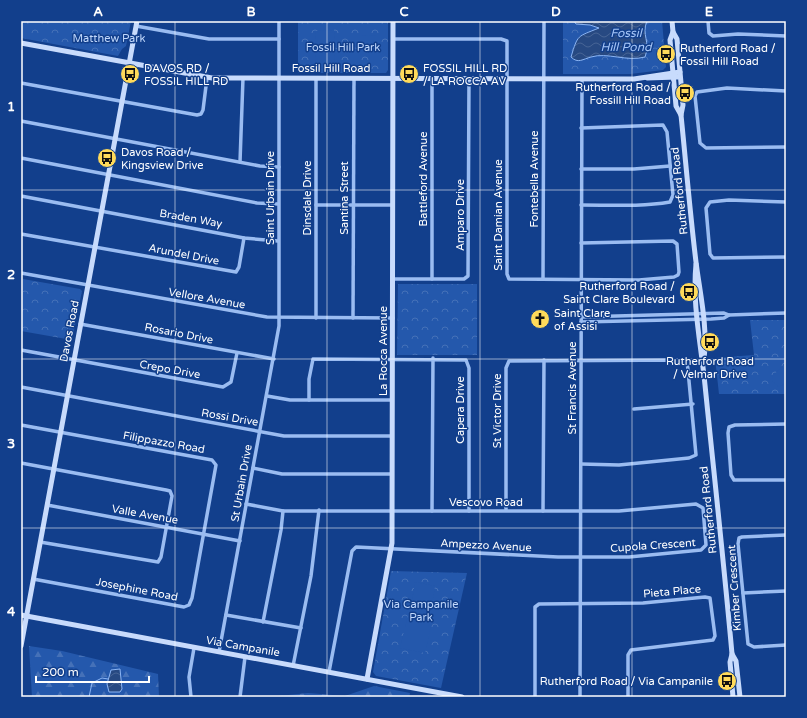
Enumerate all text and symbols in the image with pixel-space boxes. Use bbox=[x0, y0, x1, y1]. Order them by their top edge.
text: A bbox=[93, 4, 103, 20]
text: B bbox=[246, 4, 256, 20]
text: C bbox=[399, 4, 409, 20]
text: D bbox=[551, 4, 561, 20]
text: E bbox=[705, 4, 713, 20]
water label: Fossil Hill Pond bbox=[600, 26, 653, 54]
park label: Matthew Park bbox=[72, 32, 146, 45]
park label: Fossil Hill Park bbox=[306, 41, 380, 54]
place label: Rutherford Road / Fossil Hill Road bbox=[680, 42, 776, 68]
bus stop icon: Rutherford Road / Fossil Hill Road bbox=[655, 43, 677, 65]
place label: DAVOS RD / FOSSIL HILL RD bbox=[144, 62, 228, 88]
street label: Fossil Hill Road bbox=[292, 62, 370, 75]
place label: FOSSIL HILL RD / LA ROCCA AV bbox=[423, 62, 507, 88]
bus stop icon: DAVOS RD / FOSSIL HILL RD bbox=[119, 63, 141, 85]
bus stop icon: FOSSIL HILL RD / LA ROCCA AV bbox=[398, 63, 420, 85]
place label: Rutherford Road / Fossill Hill Road bbox=[575, 81, 671, 107]
bus stop icon: Rutherford Road / Fossill Hill Road bbox=[674, 82, 696, 104]
text: 1 bbox=[7, 99, 15, 115]
street label: Fontebella Avenue bbox=[528, 131, 541, 227]
street label: Battleford Avenue bbox=[417, 132, 430, 226]
place label: Davos Road / Kingsview Drive bbox=[121, 146, 203, 172]
street label: Rutherford Road bbox=[668, 146, 691, 235]
bus stop icon: Davos Road / Kingsview Drive bbox=[96, 147, 118, 169]
street label: Saint Urbain Drive bbox=[264, 151, 277, 245]
street label: Saint Damian Avenue bbox=[492, 159, 505, 271]
street label: Dinsdale Drive bbox=[301, 161, 314, 235]
street label: Santina Street bbox=[338, 161, 351, 235]
street label: Amparo Drive bbox=[454, 179, 467, 251]
street label: Braden Way bbox=[159, 207, 223, 230]
street label: Arundel Drive bbox=[148, 241, 220, 268]
text: 2 bbox=[7, 267, 15, 283]
place label: Rutherford Road / Saint Clare Boulevard bbox=[563, 280, 675, 306]
bus stop icon: Rutherford Road / Saint Clare Boulevard bbox=[678, 281, 700, 303]
street label: Vellore Avenue bbox=[167, 285, 246, 312]
street label: Davos Road bbox=[57, 299, 82, 363]
street label: La Rocca Avenue bbox=[377, 306, 390, 396]
place label: Saint Clare of Assisi bbox=[554, 307, 610, 333]
church icon: Saint Clare of Assisi bbox=[529, 308, 551, 330]
street label: Rosario Drive bbox=[144, 320, 214, 347]
bus stop icon: Rutherford Road / Velmar Drive bbox=[699, 331, 721, 353]
street label: St Francis Avenue bbox=[566, 341, 579, 435]
place label: Rutherford Road / Velmar Drive bbox=[666, 355, 754, 381]
street label: Crepo Drive bbox=[139, 358, 201, 381]
street label: St Victor Drive bbox=[491, 374, 504, 448]
street label: Capera Drive bbox=[454, 376, 467, 444]
street label: Rossi Drive bbox=[200, 406, 259, 429]
street label: Filippazzo Road bbox=[122, 429, 206, 456]
text: 3 bbox=[7, 436, 15, 452]
street label: St Urbain Drive bbox=[228, 443, 255, 523]
street label: Rutherford Road bbox=[697, 465, 720, 554]
street label: Vescovo Road bbox=[449, 496, 523, 509]
street label: Valle Avenue bbox=[111, 502, 179, 527]
street label: Cupola Crescent bbox=[610, 536, 696, 555]
street label: Ampezzo Avenue bbox=[440, 537, 532, 554]
street label: Kimber Crescent bbox=[725, 544, 744, 632]
street label: Josephine Road bbox=[95, 575, 179, 604]
street label: Pieta Place bbox=[643, 583, 701, 600]
park label: Via Campanile Park bbox=[384, 598, 458, 624]
text: 4 bbox=[7, 604, 16, 620]
street label: Via Campanile bbox=[205, 634, 281, 659]
scale bar bbox=[36, 658, 149, 684]
text: 200 m bbox=[42, 665, 79, 679]
bus stop icon: Rutherford Road / Via Campanile bbox=[716, 670, 738, 692]
place label: Rutherford Road / Via Campanile bbox=[540, 675, 713, 688]

